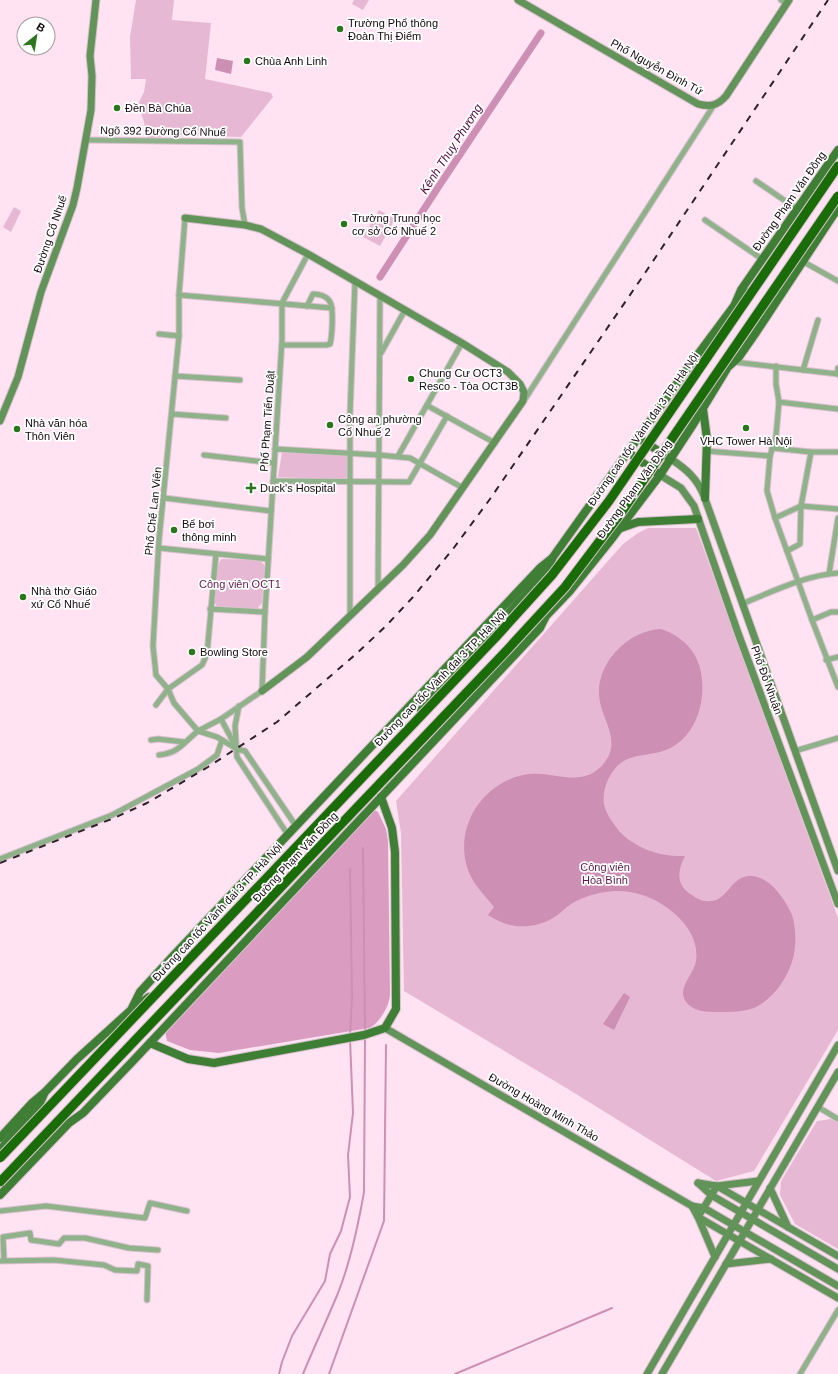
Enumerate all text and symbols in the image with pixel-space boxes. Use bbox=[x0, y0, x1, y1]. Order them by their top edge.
north arrow bbox=[16, 16, 56, 56]
place label: Trường Phổ thông Đoàn Thị Điểm bbox=[348, 17, 438, 42]
text: B bbox=[35, 20, 47, 35]
marker: Trường Phổ thông Đoàn Thị Điểm bbox=[335, 24, 345, 34]
street label: Phố Nguyễn Đình Tứ bbox=[609, 37, 706, 98]
place label: Chùa Anh Linh bbox=[255, 55, 327, 67]
marker: Chùa Anh Linh bbox=[242, 56, 252, 66]
water label: Kênh Thuỵ Phương bbox=[417, 101, 485, 197]
place label: Đền Bà Chúa bbox=[125, 102, 192, 114]
marker: Đền Bà Chúa bbox=[112, 103, 122, 113]
street label: Ngõ 392 Đường Cổ Nhuế bbox=[100, 124, 226, 138]
street label: Đường Phạm Văn Đồng bbox=[750, 149, 828, 253]
street label: Đường Cổ Nhuế bbox=[31, 194, 69, 274]
place label: Trường Trung học cơ sở Cổ Nhuế 2 bbox=[352, 212, 441, 237]
marker: Trường Trung học cơ sở Cổ Nhuế 2 bbox=[339, 219, 349, 229]
street label: Đường cao tốc Vành đai 3 TP. Hà Nội bbox=[585, 350, 701, 508]
place label: Chung Cư OCT3 Resco - Tòa OCT3B bbox=[419, 367, 518, 392]
street label: Phố Phạm Tiến Duật bbox=[257, 370, 277, 472]
marker: Chung Cư OCT3 Resco - Tòa OCT3B bbox=[406, 374, 416, 384]
place label: Công an phường Cổ Nhuế 2 bbox=[338, 413, 422, 438]
place label: Nhà văn hóa Thôn Viên bbox=[25, 417, 88, 442]
marker: Công an phường Cổ Nhuế 2 bbox=[325, 420, 335, 430]
marker: VHC Tower Hà Nội bbox=[741, 423, 751, 433]
marker: Nhà văn hóa Thôn Viên bbox=[12, 424, 22, 434]
place label: VHC Tower Hà Nội bbox=[700, 435, 792, 447]
street label: Đường Phạm Văn Đồng bbox=[594, 438, 674, 540]
street label: Phố Chế Lan Viên bbox=[142, 466, 164, 556]
marker: Duck's Hospital bbox=[245, 482, 257, 494]
place label: Duck's Hospital bbox=[260, 482, 335, 494]
place label: Bể bơi thông minh bbox=[182, 518, 236, 543]
marker: Bể bơi thông minh bbox=[169, 525, 179, 535]
park label: Công viên OCT1 bbox=[199, 578, 281, 590]
place label: Nhà thờ Giáo xứ Cổ Nhuế bbox=[31, 585, 97, 610]
marker: Nhà thờ Giáo xứ Cổ Nhuế bbox=[18, 592, 28, 602]
street label: Đường cao tốc Vành đai 3 TP. Hà Nội bbox=[372, 608, 508, 748]
street label: Phố Đỗ Nhuận bbox=[749, 644, 785, 716]
place label: Bowling Store bbox=[200, 646, 268, 658]
marker: Bowling Store bbox=[187, 647, 197, 657]
street label: Đường Phạm Văn Đồng bbox=[250, 810, 340, 904]
street label: Đường cao tốc Vành đai 3 TP. Hà Nội bbox=[150, 841, 284, 983]
park label: Công viên Hòa Bình bbox=[580, 861, 630, 886]
street label: Đường Hoàng Minh Thảo bbox=[487, 1071, 601, 1143]

